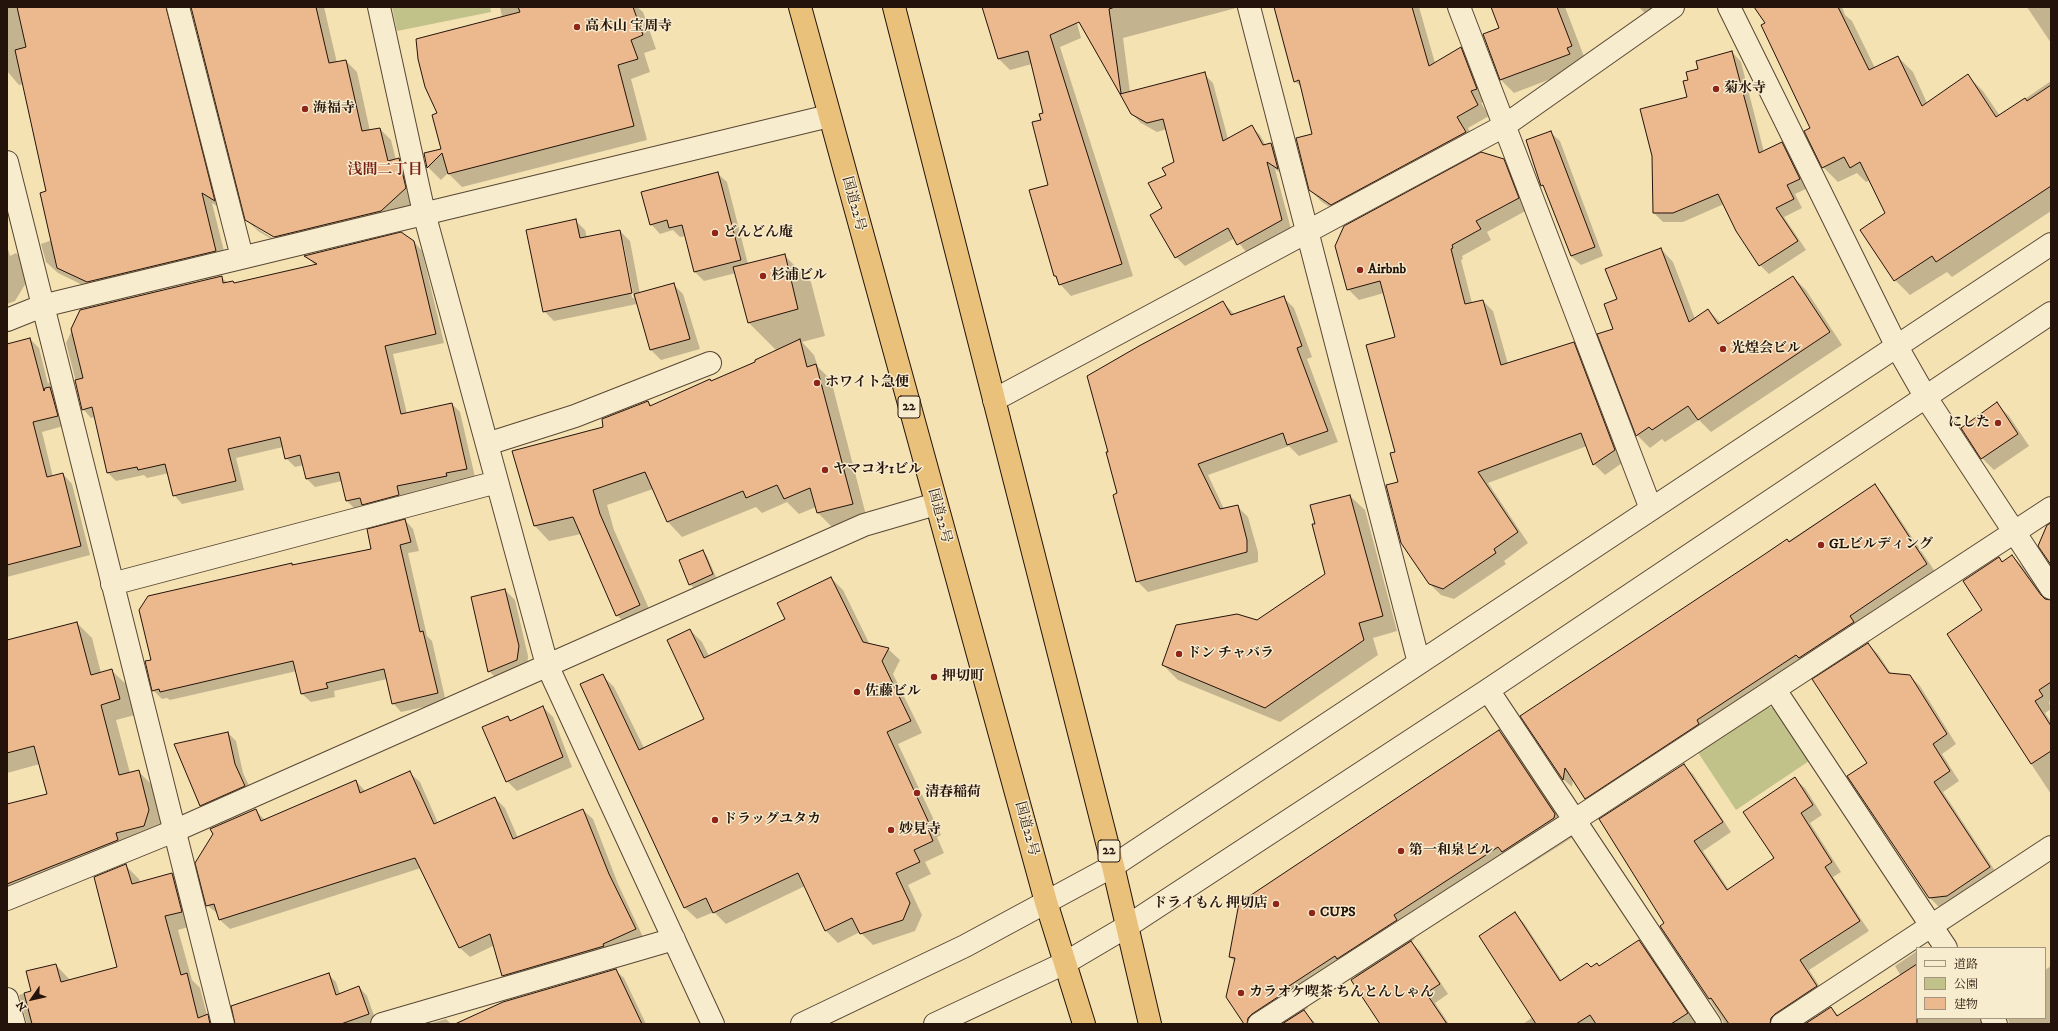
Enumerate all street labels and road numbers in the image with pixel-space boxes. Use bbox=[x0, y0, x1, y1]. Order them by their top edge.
street label: 国道22号 bbox=[838, 175, 868, 233]
road number: 22 bbox=[898, 396, 920, 418]
street label: 国道22号 bbox=[924, 487, 954, 545]
street label: 国道22号 bbox=[1011, 800, 1041, 858]
road number: 22 bbox=[1098, 840, 1120, 862]

